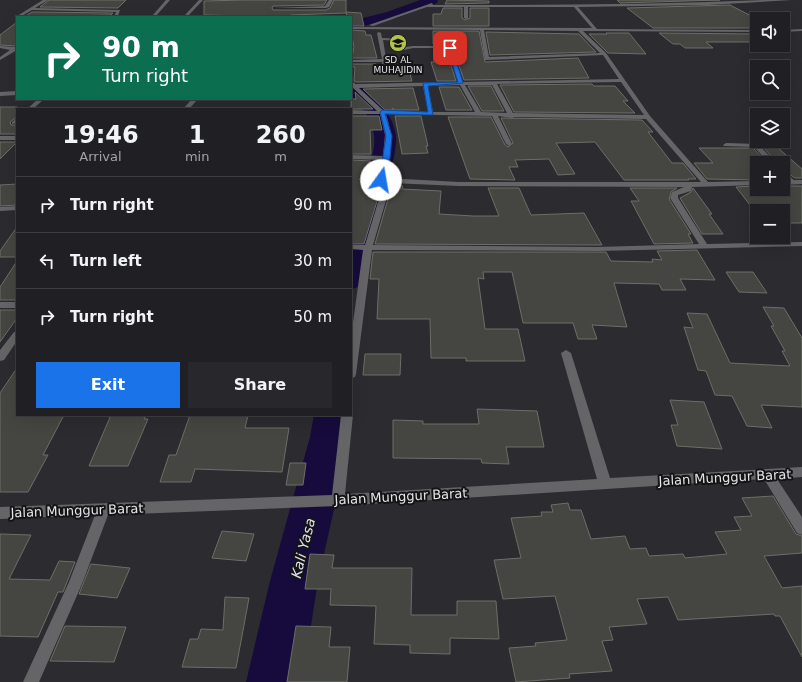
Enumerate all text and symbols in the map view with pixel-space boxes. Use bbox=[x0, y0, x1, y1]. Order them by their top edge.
map controls bbox=[750, 12, 790, 244]
button: sound bbox=[750, 12, 790, 52]
text: 90 m bbox=[102, 31, 180, 64]
pin bbox=[433, 31, 467, 65]
icon: right bbox=[36, 32, 88, 84]
school or university icon: SD AL MUHAJIDIN bbox=[388, 33, 408, 53]
icon: arrive bbox=[439, 37, 461, 59]
place label: SD AL MUHAJIDIN bbox=[374, 55, 422, 75]
button: search bbox=[750, 60, 790, 100]
text: Turn right bbox=[102, 65, 188, 86]
button: layers bbox=[750, 108, 790, 148]
text: 19:46 bbox=[62, 121, 139, 149]
text: 1 bbox=[189, 121, 205, 149]
text: 260 bbox=[256, 121, 306, 149]
text: Arrival bbox=[79, 149, 122, 164]
text: min bbox=[185, 149, 209, 164]
text: m bbox=[274, 149, 287, 164]
button: + bbox=[750, 156, 790, 196]
position arrow bbox=[360, 159, 402, 201]
icon: right bbox=[36, 194, 58, 216]
text: Turn right bbox=[70, 196, 154, 214]
text: 90 m bbox=[294, 196, 332, 214]
button: − bbox=[750, 204, 790, 244]
icon: left bbox=[36, 250, 58, 272]
text: Turn left bbox=[70, 252, 142, 270]
text: 30 m bbox=[294, 252, 332, 270]
icon: right bbox=[36, 306, 58, 328]
text: Turn right bbox=[70, 308, 154, 326]
text: 50 m bbox=[294, 308, 332, 326]
button: Exit bbox=[36, 362, 180, 408]
button: Share bbox=[188, 362, 332, 408]
street label: Jalan Munggur Barat bbox=[657, 467, 792, 489]
street label: Jalan Munggur Barat bbox=[333, 486, 468, 508]
street label: Jalan Munggur Barat bbox=[9, 501, 144, 520]
water label: Kali Yasa bbox=[288, 516, 318, 580]

